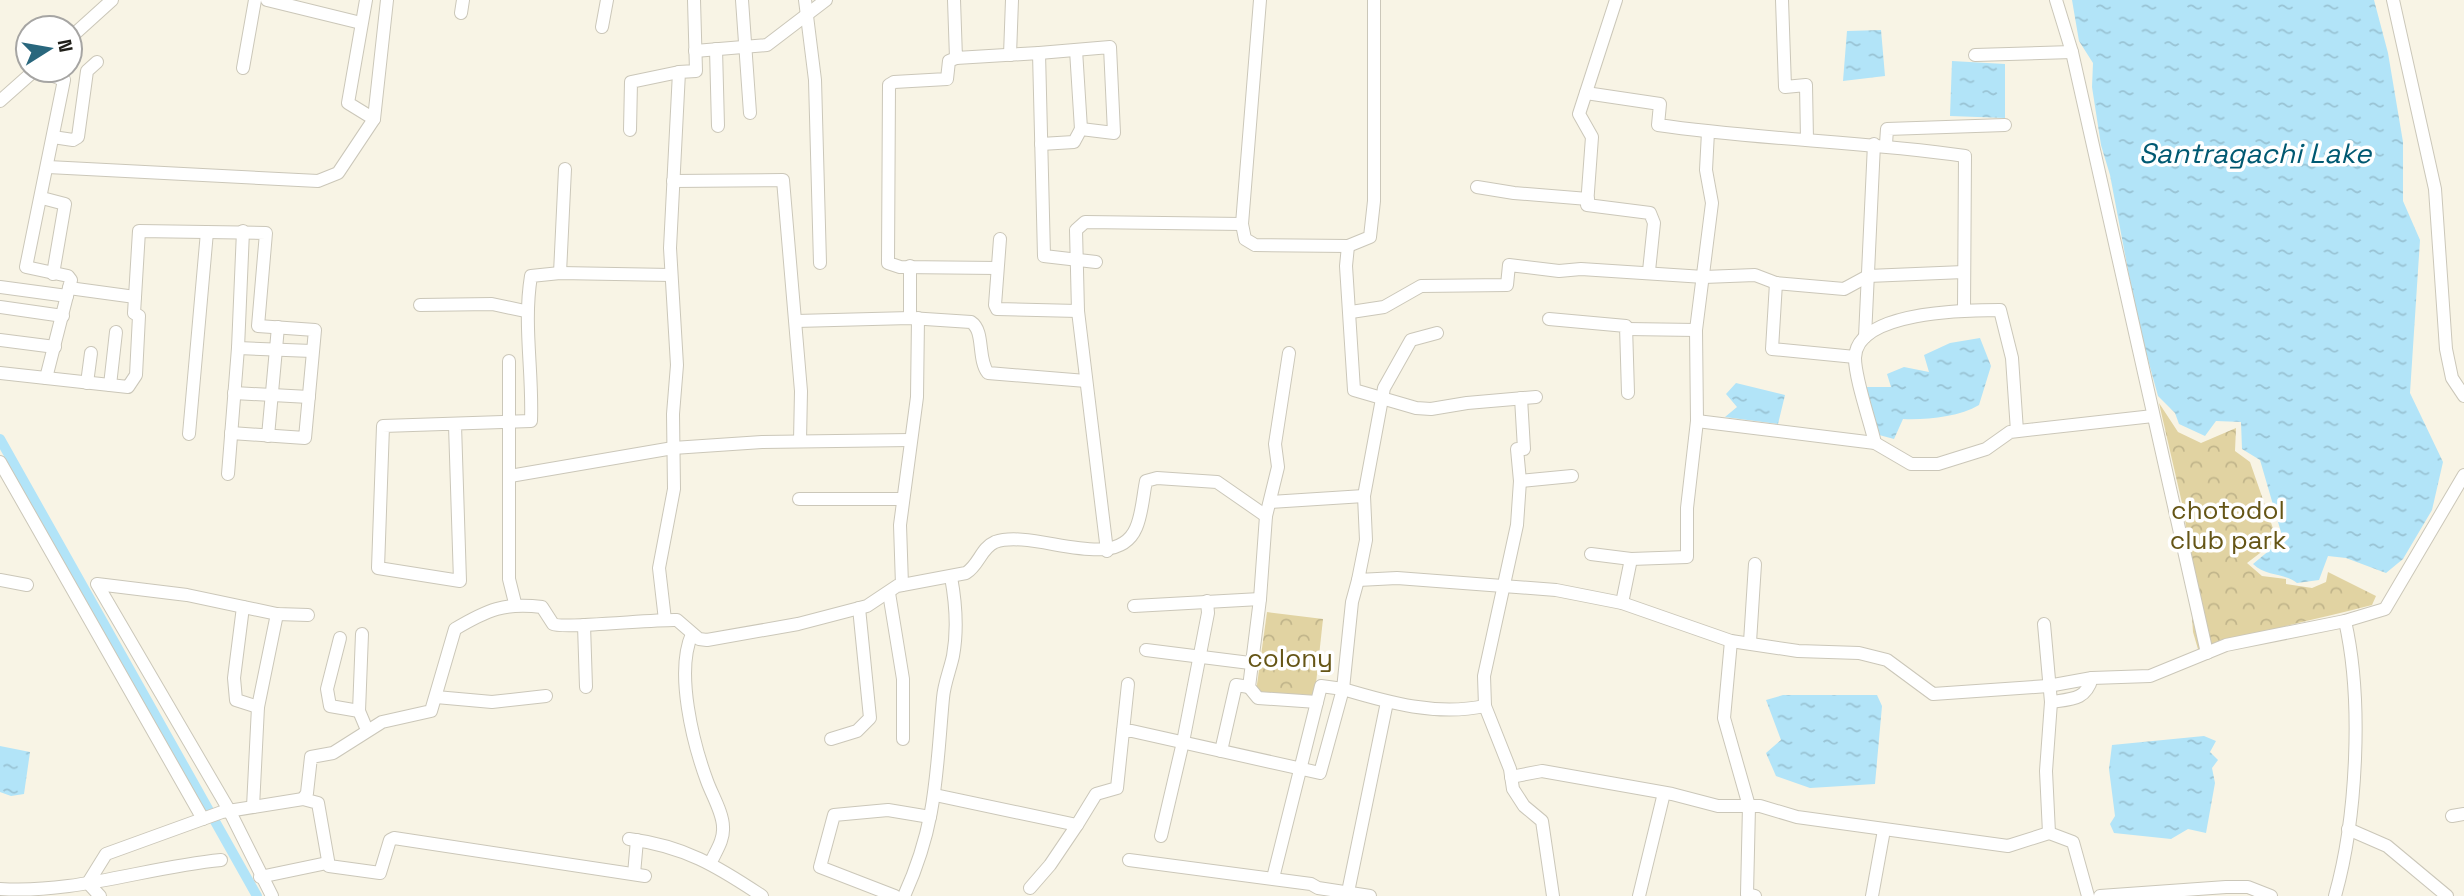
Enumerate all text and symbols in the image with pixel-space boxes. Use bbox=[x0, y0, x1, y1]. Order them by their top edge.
north arrow bbox=[14, 14, 84, 84]
text: N bbox=[52, 37, 79, 54]
water label: Santragachi Lake bbox=[2139, 135, 2373, 171]
park label: chotodol club park bbox=[2170, 493, 2286, 557]
park label: colony bbox=[1247, 641, 1333, 675]

